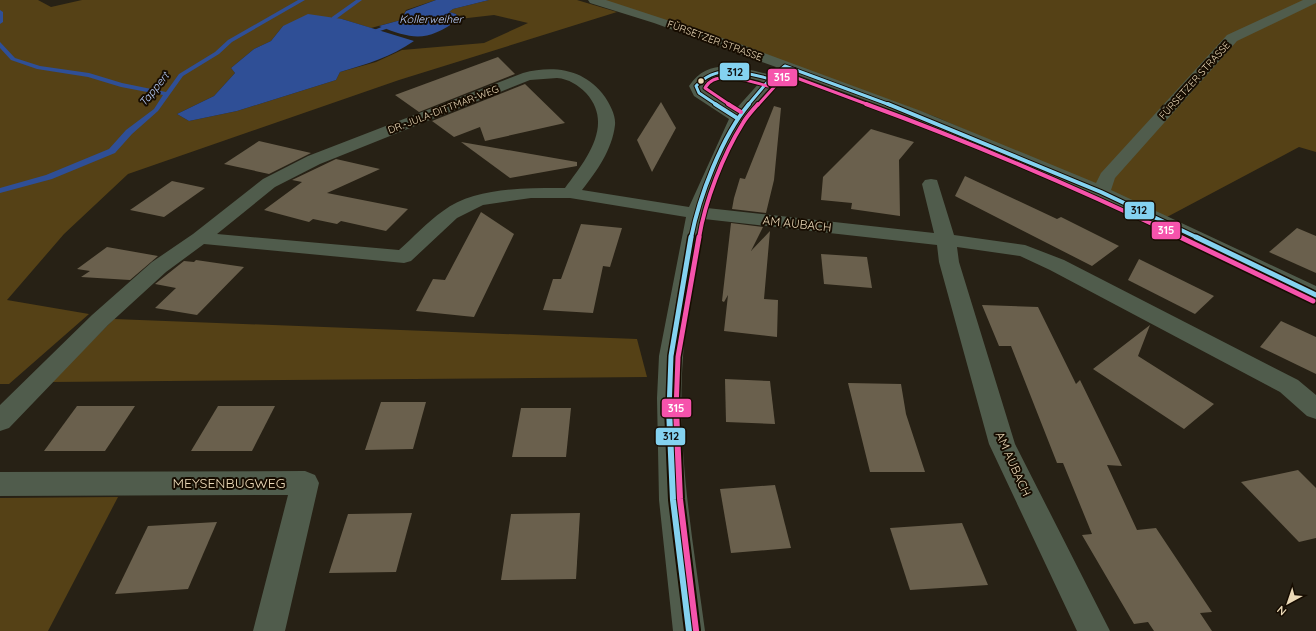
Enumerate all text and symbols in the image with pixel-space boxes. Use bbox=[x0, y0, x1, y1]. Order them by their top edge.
water label: Kollerweiher bbox=[399, 12, 464, 26]
street label: FÜRSETZER STRASSE bbox=[666, 17, 764, 64]
street label: FÜRSETZER STRASSE bbox=[1156, 39, 1233, 122]
line badge: 312 bbox=[719, 62, 750, 81]
text: 312 bbox=[727, 65, 743, 79]
water label: Tappert bbox=[136, 68, 173, 109]
line badge: 315 bbox=[767, 68, 798, 87]
text: 315 bbox=[774, 70, 790, 84]
unlabelled marker bbox=[696, 76, 706, 86]
street label: DR.-JULA-DITTMAR-WEG bbox=[386, 82, 501, 137]
line badge: 312 bbox=[1124, 201, 1155, 220]
text: 312 bbox=[1131, 203, 1147, 217]
street label: AM AUBACH bbox=[762, 212, 832, 235]
line badge: 315 bbox=[1151, 221, 1181, 240]
text: 315 bbox=[1158, 223, 1174, 237]
line badge: 315 bbox=[661, 398, 692, 418]
text: 315 bbox=[668, 401, 684, 415]
line badge: 312 bbox=[655, 427, 686, 446]
text: 312 bbox=[663, 429, 679, 443]
street label: AM AUBACH bbox=[993, 429, 1034, 498]
street label: MEYSENBUGWEG bbox=[173, 474, 285, 492]
north arrow bbox=[1268, 583, 1308, 623]
text: N bbox=[1274, 603, 1289, 619]

